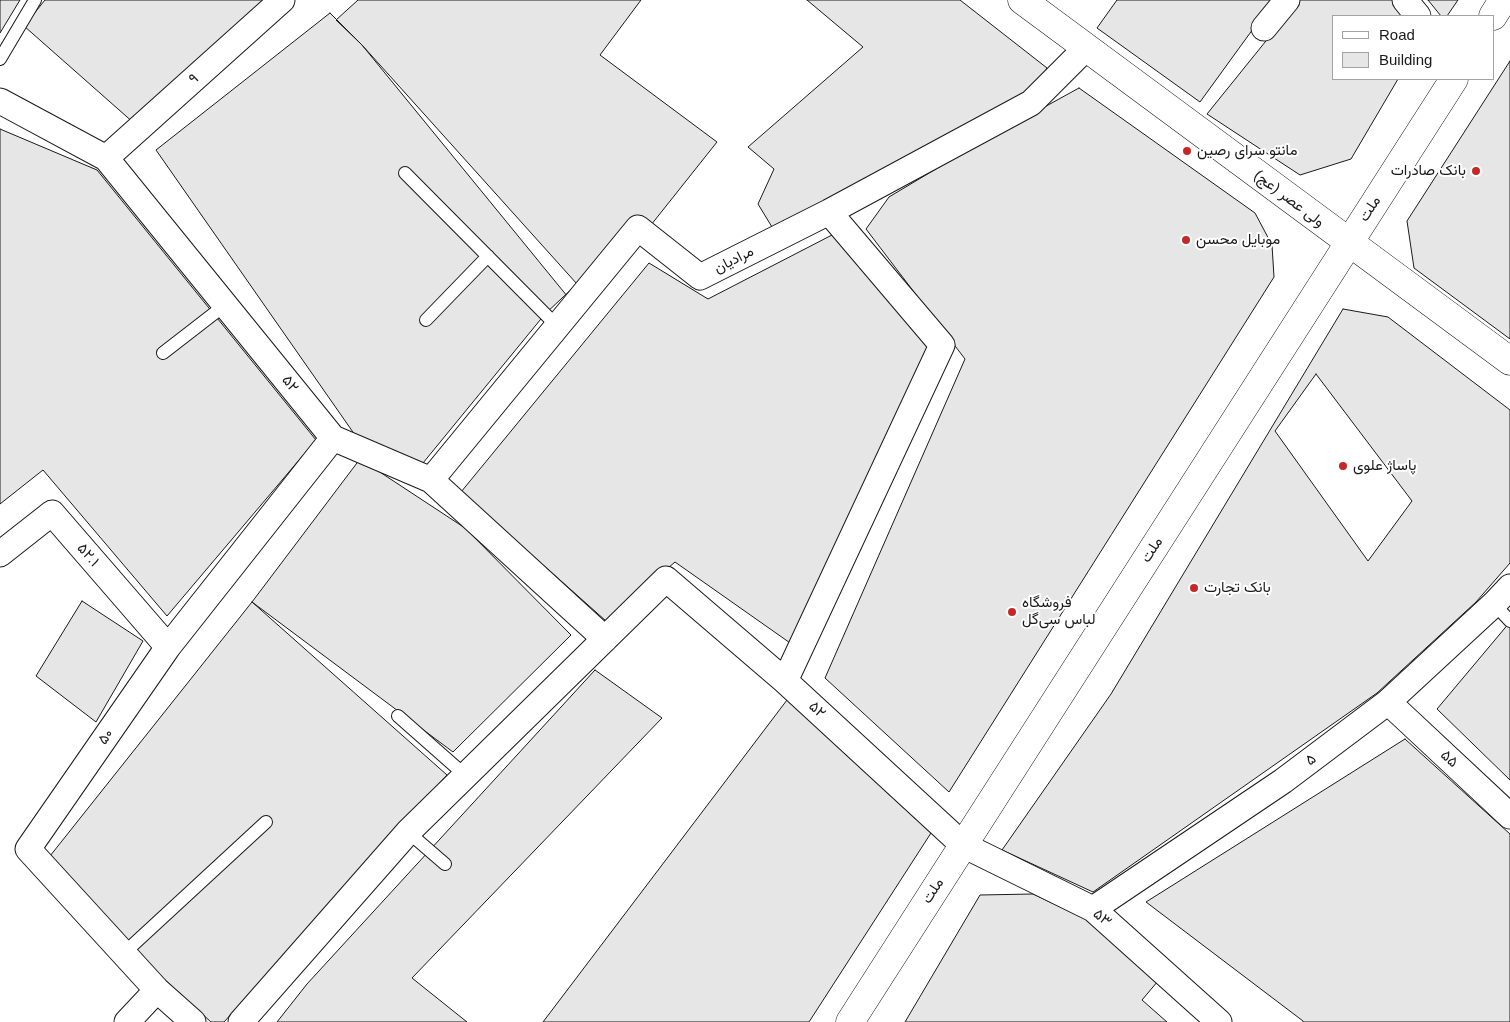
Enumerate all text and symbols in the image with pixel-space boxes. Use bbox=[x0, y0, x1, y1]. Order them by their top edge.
legend bbox=[1332, 15, 1495, 80]
text: Road bbox=[1379, 26, 1415, 43]
text: Building bbox=[1379, 51, 1432, 68]
street label: ۹ bbox=[185, 70, 203, 88]
place label: مانتو سرای رصین bbox=[1197, 142, 1298, 160]
marker: مانتو سرای رصین bbox=[1181, 145, 1193, 157]
place label: بانک صادرات bbox=[1391, 162, 1466, 180]
marker: بانک صادرات bbox=[1470, 165, 1482, 177]
street label: ولی عصر (عج) bbox=[1250, 167, 1328, 231]
street label: ملت bbox=[1355, 193, 1385, 225]
place label: موبایل محسن bbox=[1196, 231, 1280, 249]
marker: موبایل محسن bbox=[1180, 234, 1192, 246]
street label: مرادیان bbox=[711, 242, 757, 278]
street label: ۵۲ bbox=[278, 372, 302, 396]
place label: پاساژ علوی bbox=[1353, 457, 1417, 475]
marker: پاساژ علوی bbox=[1337, 460, 1349, 472]
street label: ملت bbox=[1137, 534, 1167, 566]
street label: ۵۲.۱ bbox=[73, 540, 103, 570]
place label: بانک تجارت bbox=[1204, 579, 1271, 597]
marker: بانک تجارت bbox=[1188, 582, 1200, 594]
place label: فروشگاه لباس سی‌گل bbox=[1022, 594, 1096, 629]
marker: فروشگاه لباس سی‌گل bbox=[1006, 606, 1018, 618]
street label: ۵۲ bbox=[805, 698, 829, 722]
street label: ۵۰ bbox=[94, 726, 118, 748]
street label: ۵۵ bbox=[1436, 746, 1462, 772]
street label: ۵ bbox=[1302, 750, 1320, 770]
street label: ملت bbox=[918, 875, 948, 907]
street label: ۵۳ bbox=[1089, 905, 1115, 931]

